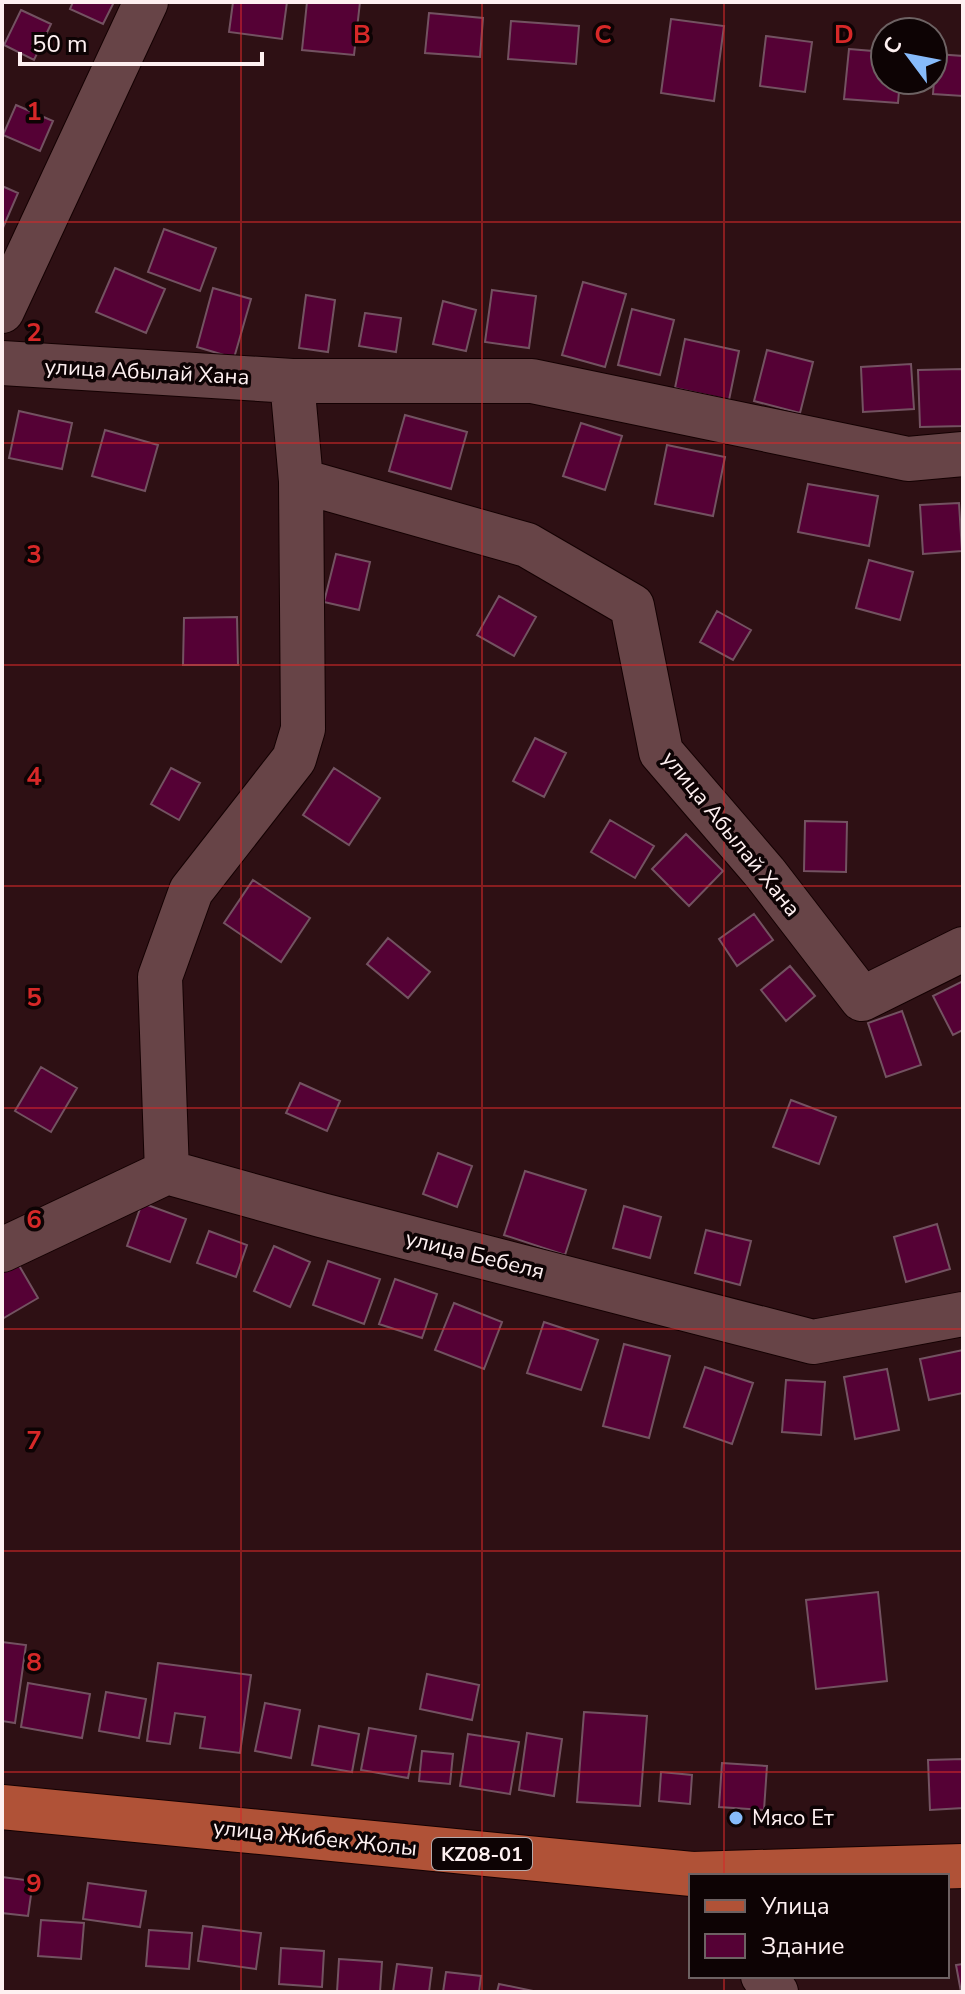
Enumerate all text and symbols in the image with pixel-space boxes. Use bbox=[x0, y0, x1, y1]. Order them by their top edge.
scale bar bbox=[20, 16, 262, 66]
north arrow bbox=[869, 16, 949, 96]
text: B bbox=[353, 17, 371, 52]
text: C bbox=[594, 17, 612, 52]
text: D bbox=[834, 17, 854, 52]
text: 50 m bbox=[32, 28, 88, 60]
text: С bbox=[876, 32, 910, 60]
text: 1 bbox=[26, 94, 42, 129]
text: 2 bbox=[26, 315, 42, 350]
street label: улица Абылай Хана bbox=[44, 352, 250, 392]
text: 3 bbox=[26, 537, 42, 572]
street label: улица Абылай Хана bbox=[655, 745, 807, 923]
text: 4 bbox=[26, 759, 42, 794]
text: 5 bbox=[26, 980, 42, 1015]
text: 6 bbox=[26, 1202, 42, 1237]
street label: улица Бебеля bbox=[402, 1223, 548, 1287]
text: 7 bbox=[26, 1423, 42, 1458]
text: 8 bbox=[26, 1645, 42, 1680]
place label: Мясо Ет bbox=[752, 1803, 834, 1833]
marker: Мясо Ет bbox=[727, 1809, 745, 1827]
street label: улица Жибек Жолы bbox=[212, 1812, 418, 1864]
road number: KZ08-01 bbox=[432, 1838, 532, 1870]
text: 9 bbox=[26, 1866, 42, 1901]
legend bbox=[689, 1874, 949, 1978]
text: Улица bbox=[760, 1890, 830, 1922]
text: Здание bbox=[761, 1930, 845, 1962]

